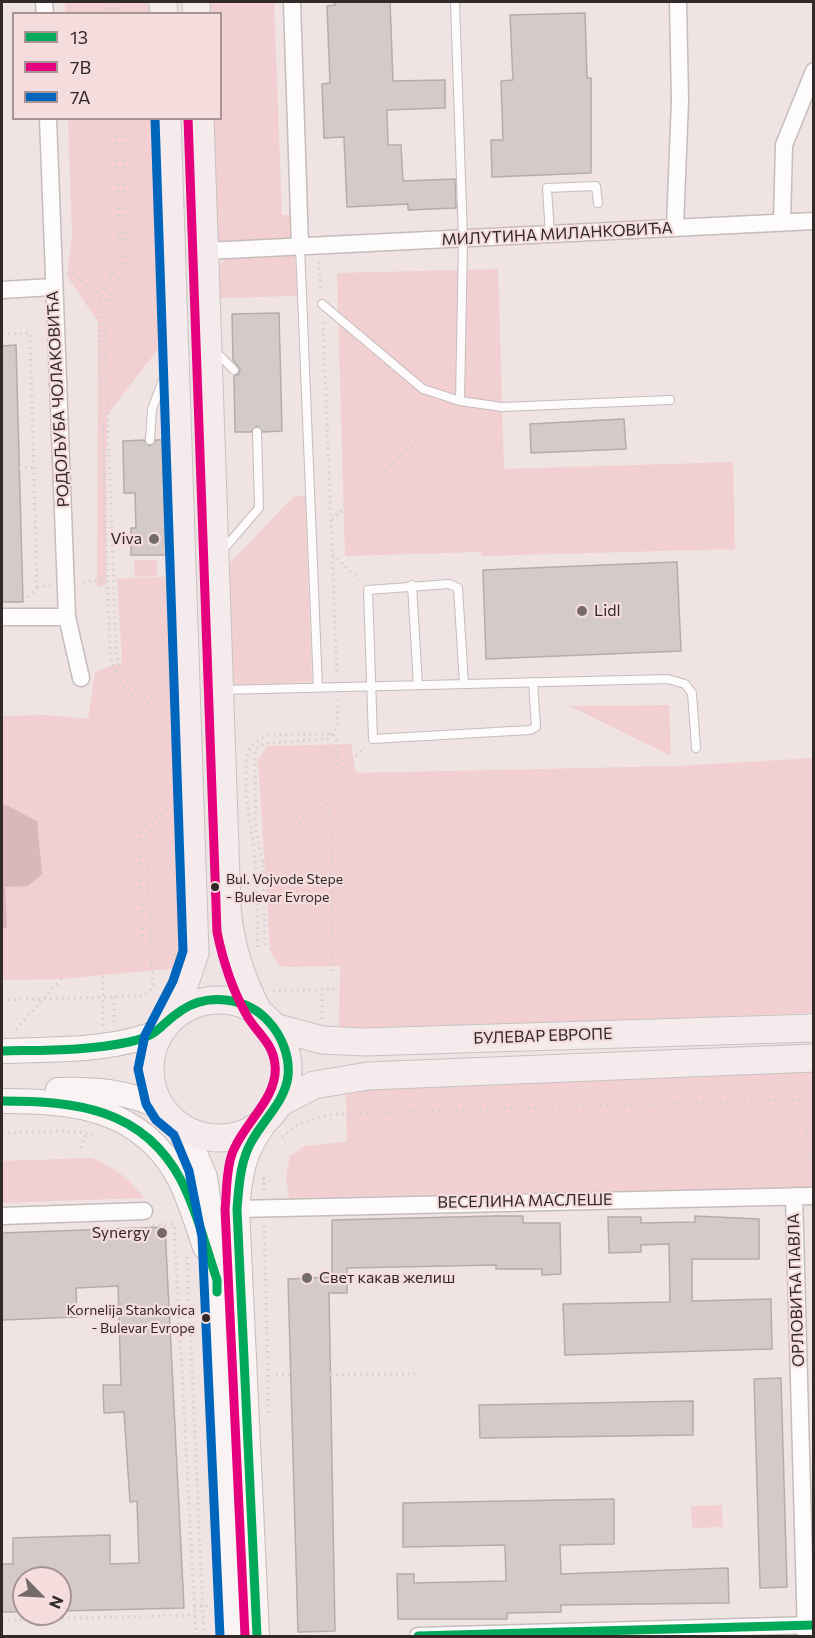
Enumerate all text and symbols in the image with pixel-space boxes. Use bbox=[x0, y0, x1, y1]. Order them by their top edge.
legend bbox=[12, 12, 222, 120]
text: 13 bbox=[70, 26, 88, 48]
text: 7B bbox=[70, 56, 91, 78]
text: 7A bbox=[70, 86, 90, 108]
street label: МИЛУТИНА МИЛАНКОВИЋА bbox=[441, 218, 673, 250]
street label: РОДОЉУБА ЧОЛАКОВИЋА bbox=[43, 290, 73, 508]
place label: Viva bbox=[110, 529, 142, 549]
marker: Viva bbox=[147, 532, 161, 546]
place label: Lidl bbox=[594, 601, 621, 621]
marker: Lidl bbox=[575, 604, 589, 618]
place label: Bul. Vojvode Stepe - Bulevar Evrope bbox=[226, 871, 343, 904]
marker: Bul. Vojvode Stepe - Bulevar Evrope bbox=[209, 881, 221, 893]
street label: БУЛЕВАР ЕВРОПЕ bbox=[473, 1024, 613, 1048]
street label: ВЕСЕЛИНА МАСЛЕШЕ bbox=[437, 1190, 613, 1212]
street label: ОРЛОВИЋА ПАВЛА bbox=[784, 1213, 808, 1367]
place label: Synergy bbox=[92, 1223, 150, 1243]
marker: Synergy bbox=[155, 1226, 169, 1240]
place label: Свет какав желиш bbox=[319, 1268, 455, 1288]
marker: Свет какав желиш bbox=[300, 1271, 314, 1285]
place label: Kornelija Stankovica - Bulevar Evrope bbox=[66, 1302, 195, 1334]
marker: Kornelija Stankovica - Bulevar Evrope bbox=[200, 1312, 212, 1324]
north arrow bbox=[12, 1566, 72, 1626]
text: N bbox=[46, 1593, 68, 1612]

